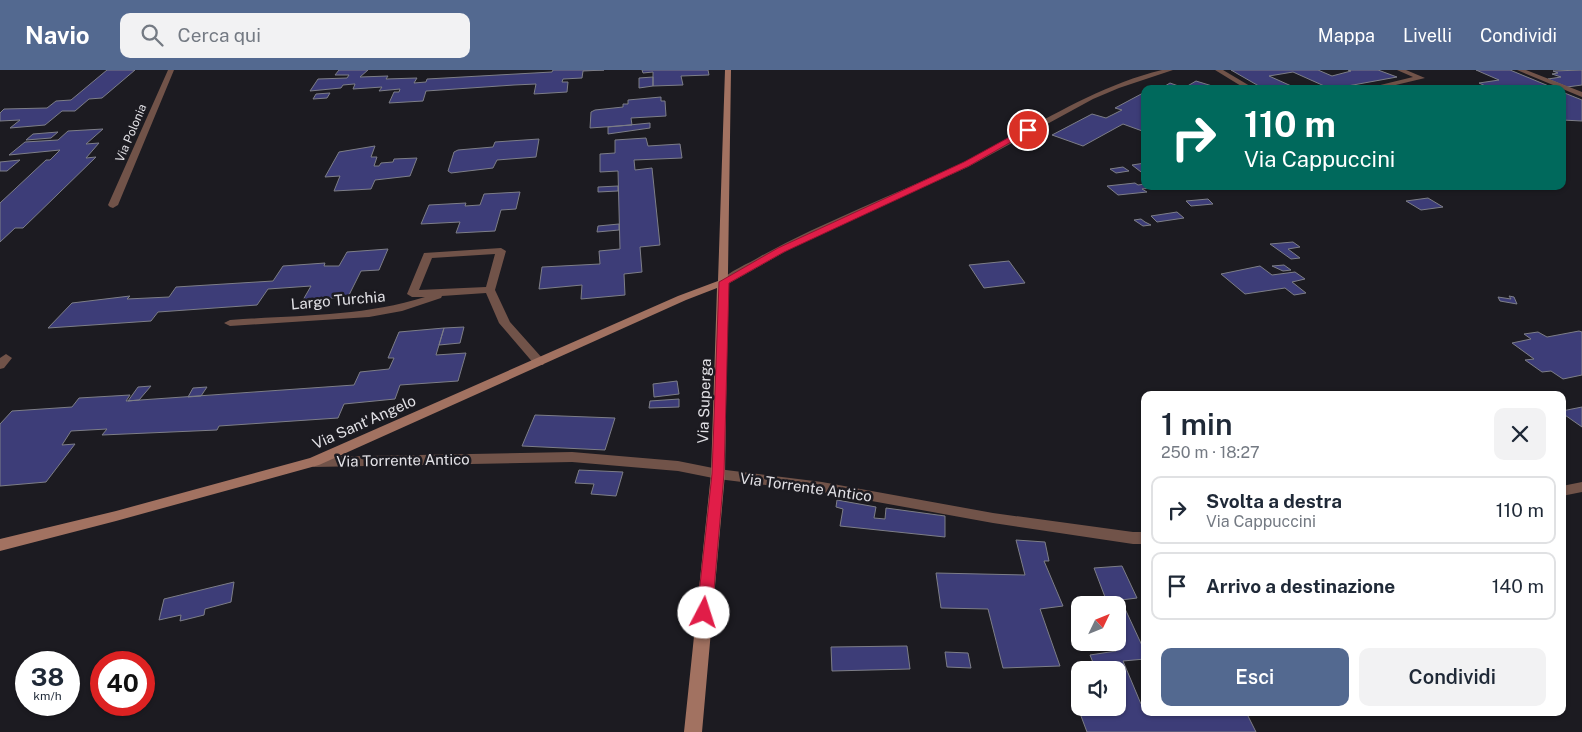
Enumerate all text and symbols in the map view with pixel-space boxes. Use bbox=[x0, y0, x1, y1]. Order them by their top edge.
search box bbox=[120, 13, 470, 58]
text: Navio bbox=[25, 21, 90, 49]
icon: search bbox=[138, 21, 166, 49]
text: Cerca qui bbox=[178, 24, 261, 46]
text: Mappa bbox=[1318, 25, 1375, 46]
text: Livelli bbox=[1403, 25, 1452, 46]
text: Condividi bbox=[1480, 25, 1557, 46]
street label: Via Polonia bbox=[113, 102, 149, 164]
text: 110 m bbox=[1244, 104, 1336, 145]
icon: right bbox=[1161, 105, 1226, 170]
pin bbox=[1007, 109, 1049, 151]
icon: arrive bbox=[1014, 116, 1042, 144]
text: Via Cappuccini bbox=[1244, 146, 1395, 172]
street label: Largo Turchia bbox=[290, 287, 386, 313]
street label: Via Superga bbox=[694, 358, 714, 444]
street label: Via Sant'Angelo bbox=[310, 392, 418, 452]
text: 1 min bbox=[1161, 406, 1232, 442]
button: close bbox=[1494, 408, 1546, 460]
text: 250 m · 18:27 bbox=[1161, 443, 1260, 462]
street label: Via Torrente Antico bbox=[336, 450, 470, 470]
street label: Via Torrente Antico bbox=[739, 469, 873, 505]
text: Svolta a destra bbox=[1206, 490, 1342, 512]
icon: right bbox=[1163, 496, 1191, 524]
text: 110 m bbox=[1496, 499, 1544, 521]
text: Via Cappuccini bbox=[1206, 512, 1316, 531]
icon: arrive bbox=[1163, 572, 1191, 600]
text: Arrivo a destinazione bbox=[1206, 575, 1395, 597]
text: 140 m bbox=[1492, 575, 1544, 597]
position arrow bbox=[677, 586, 729, 638]
north arrow bbox=[1071, 596, 1126, 651]
map controls bbox=[1071, 596, 1126, 716]
button: Esci bbox=[1161, 648, 1349, 706]
button: Condividi bbox=[1359, 648, 1546, 706]
speed limit sign: 40 bbox=[90, 651, 155, 716]
button: sound bbox=[1071, 661, 1126, 716]
text: 38 bbox=[31, 662, 64, 692]
text: km/h bbox=[33, 689, 62, 703]

